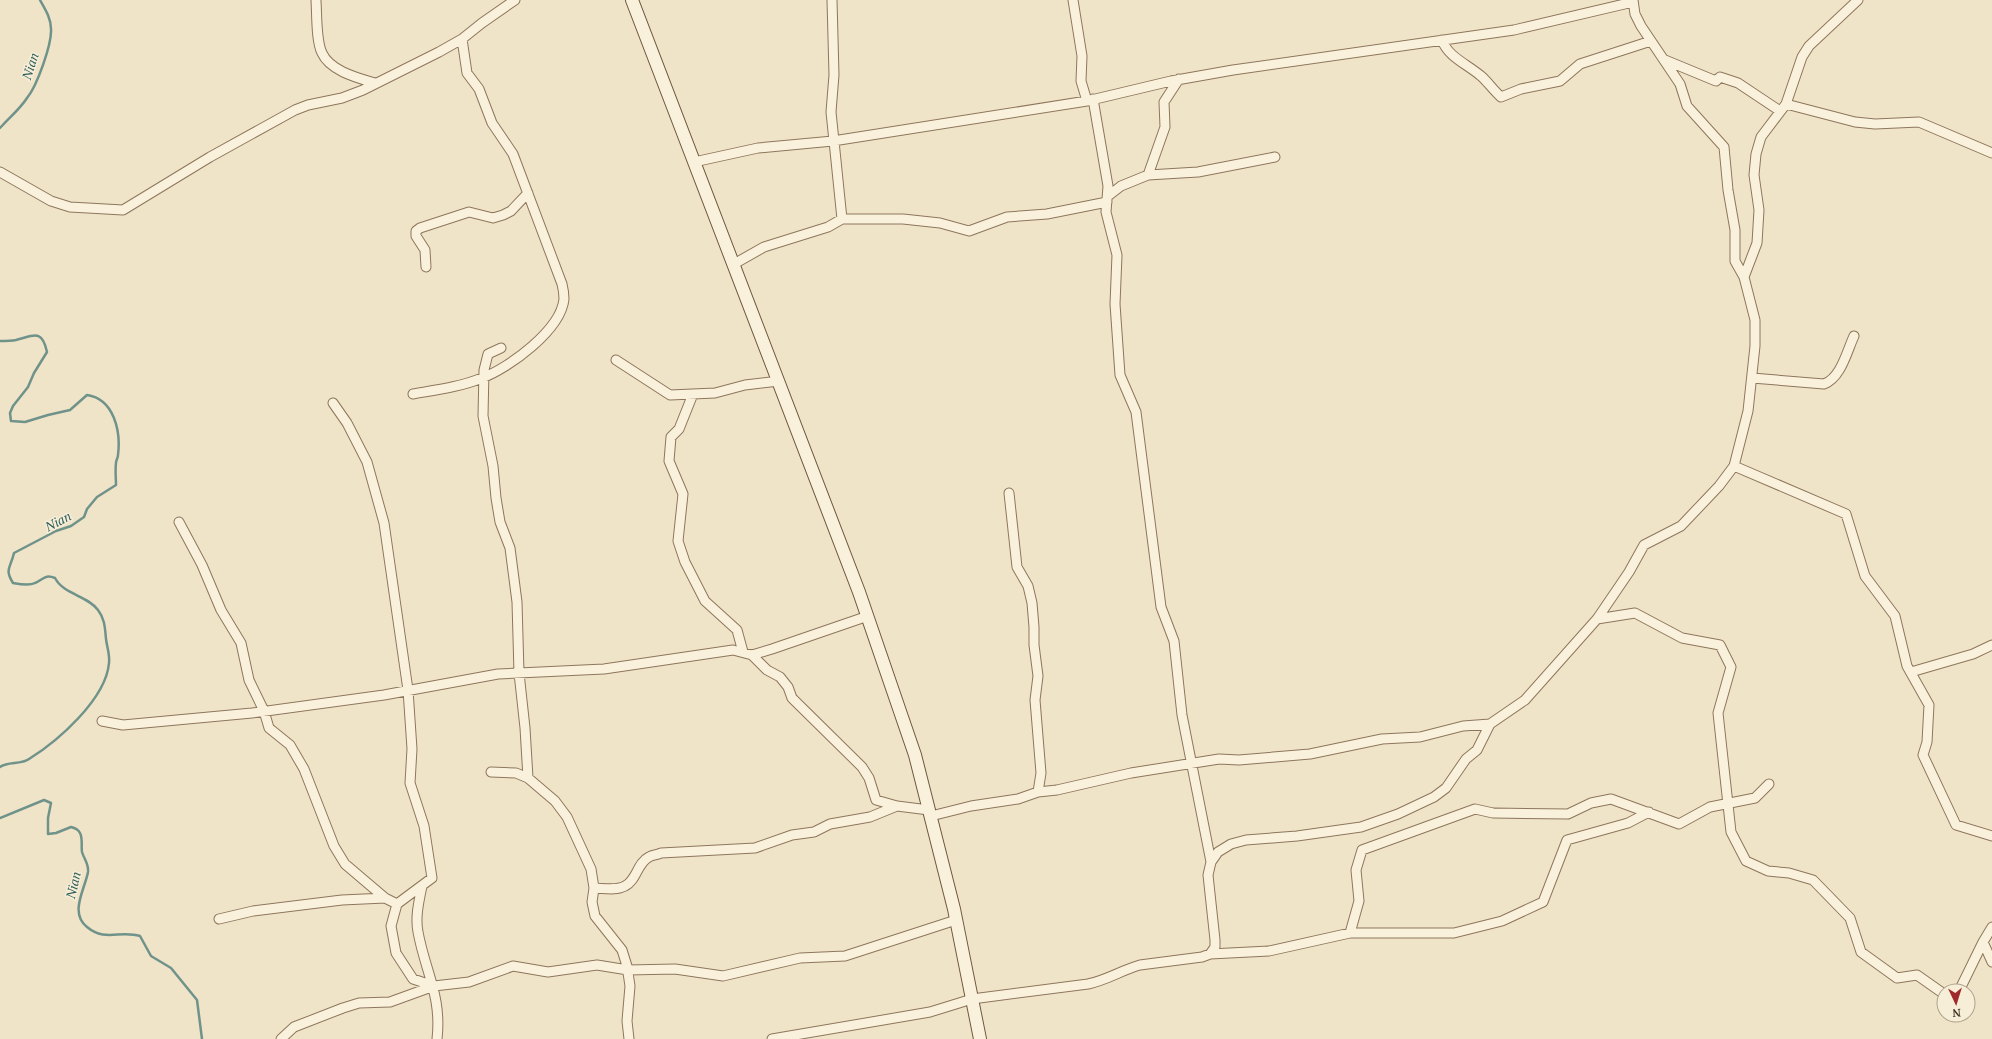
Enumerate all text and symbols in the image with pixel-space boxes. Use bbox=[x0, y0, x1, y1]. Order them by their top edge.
water label: Nian bbox=[17, 50, 43, 83]
water label: Nian bbox=[41, 507, 74, 536]
water label: Nian bbox=[61, 870, 85, 901]
north arrow bbox=[1936, 983, 1976, 1023]
text: N bbox=[1951, 1006, 1961, 1020]

